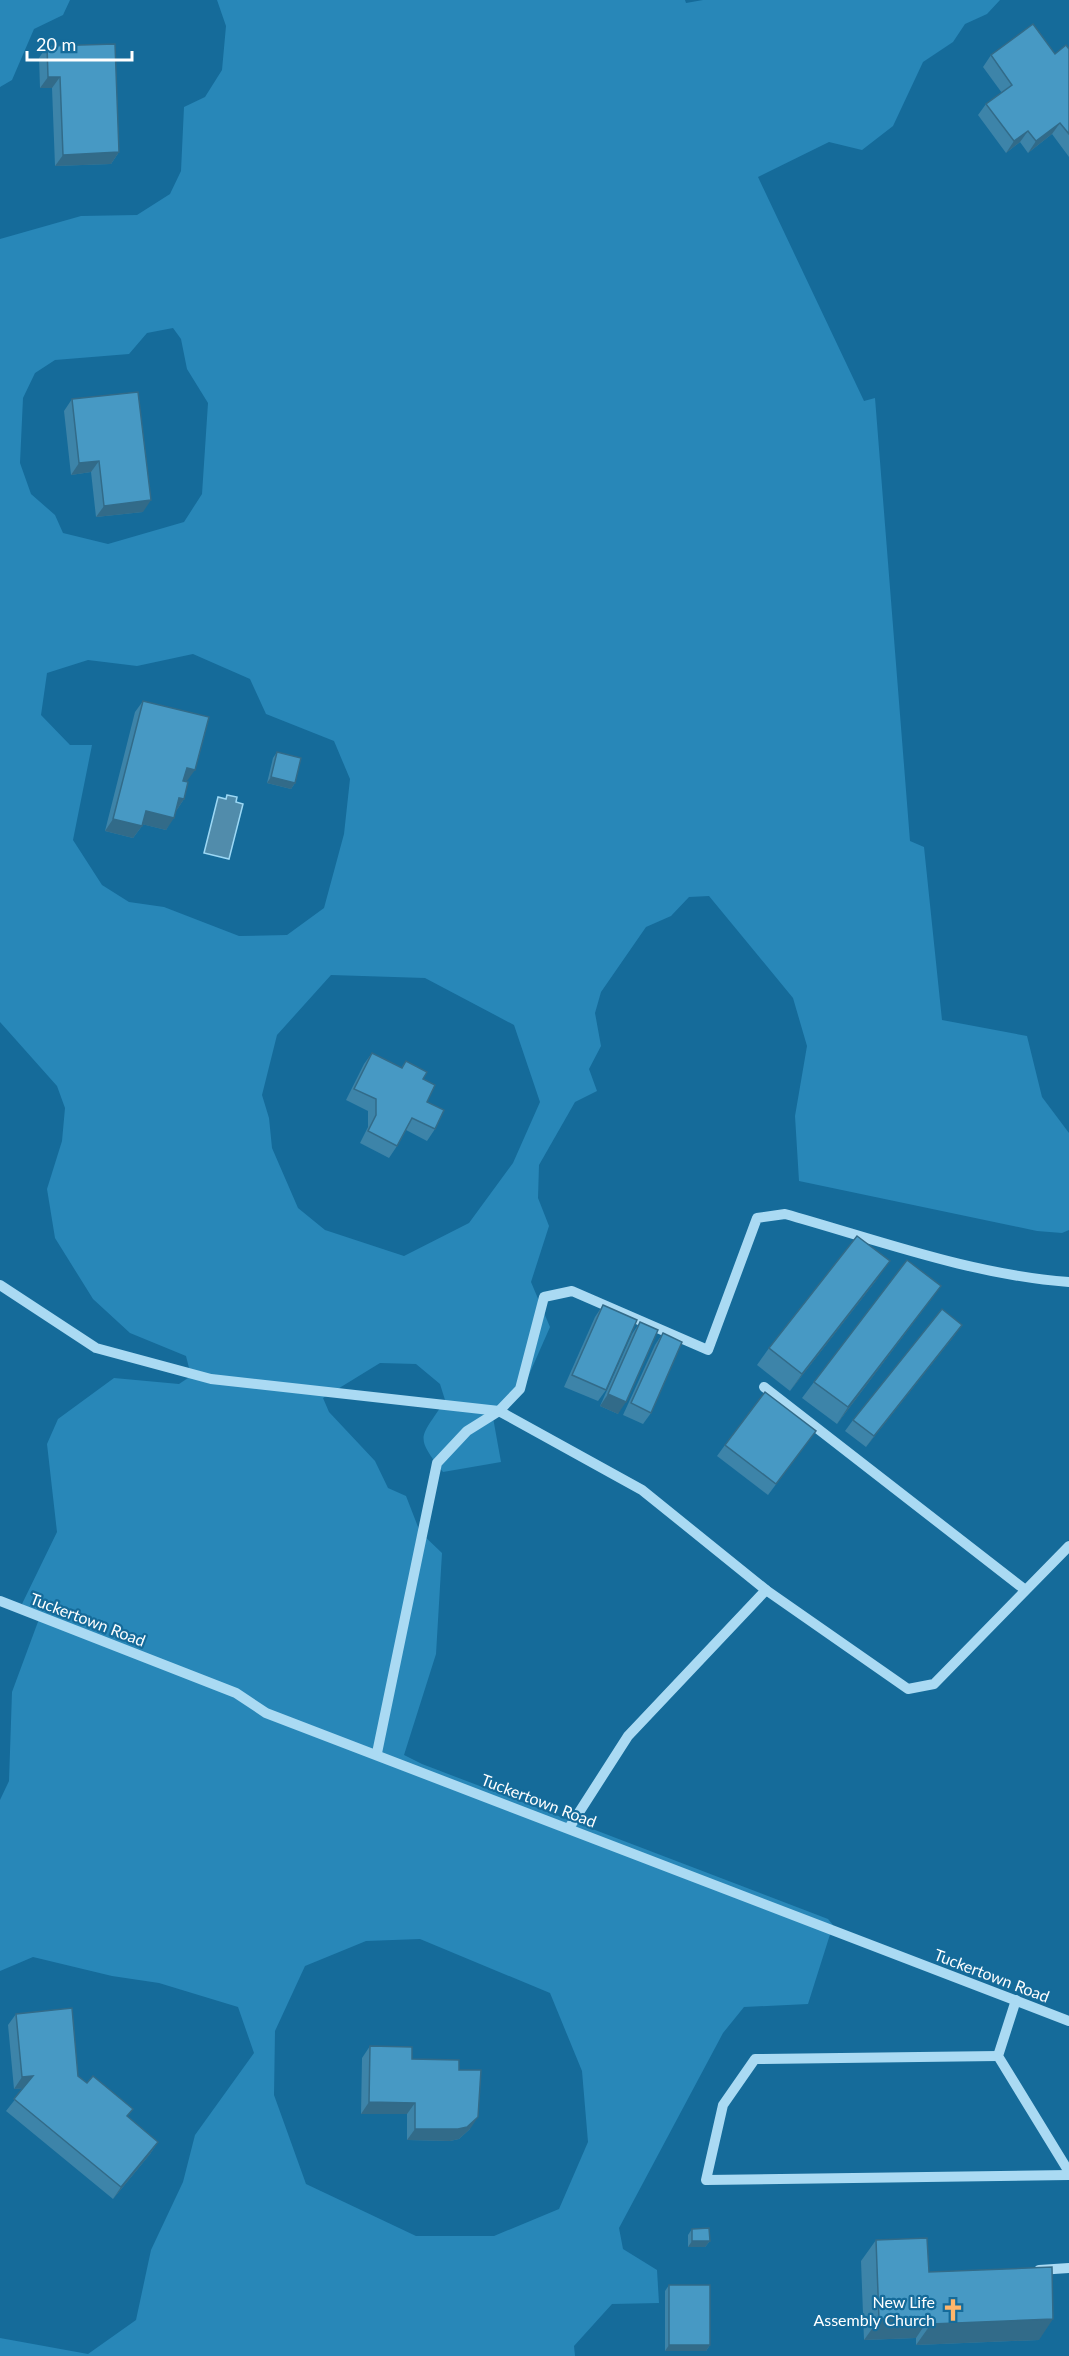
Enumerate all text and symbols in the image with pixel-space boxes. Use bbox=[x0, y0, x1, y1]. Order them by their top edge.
scale bar bbox=[27, 24, 132, 62]
text: 20 m bbox=[36, 33, 76, 55]
street label: Tuckertown Road bbox=[28, 1588, 148, 1650]
street label: Tuckertown Road bbox=[479, 1769, 599, 1831]
street label: Tuckertown Road bbox=[932, 1944, 1052, 2006]
place label: New Life Assembly Church bbox=[813, 2292, 935, 2329]
church icon: New Life Assembly Church bbox=[940, 2297, 966, 2323]

